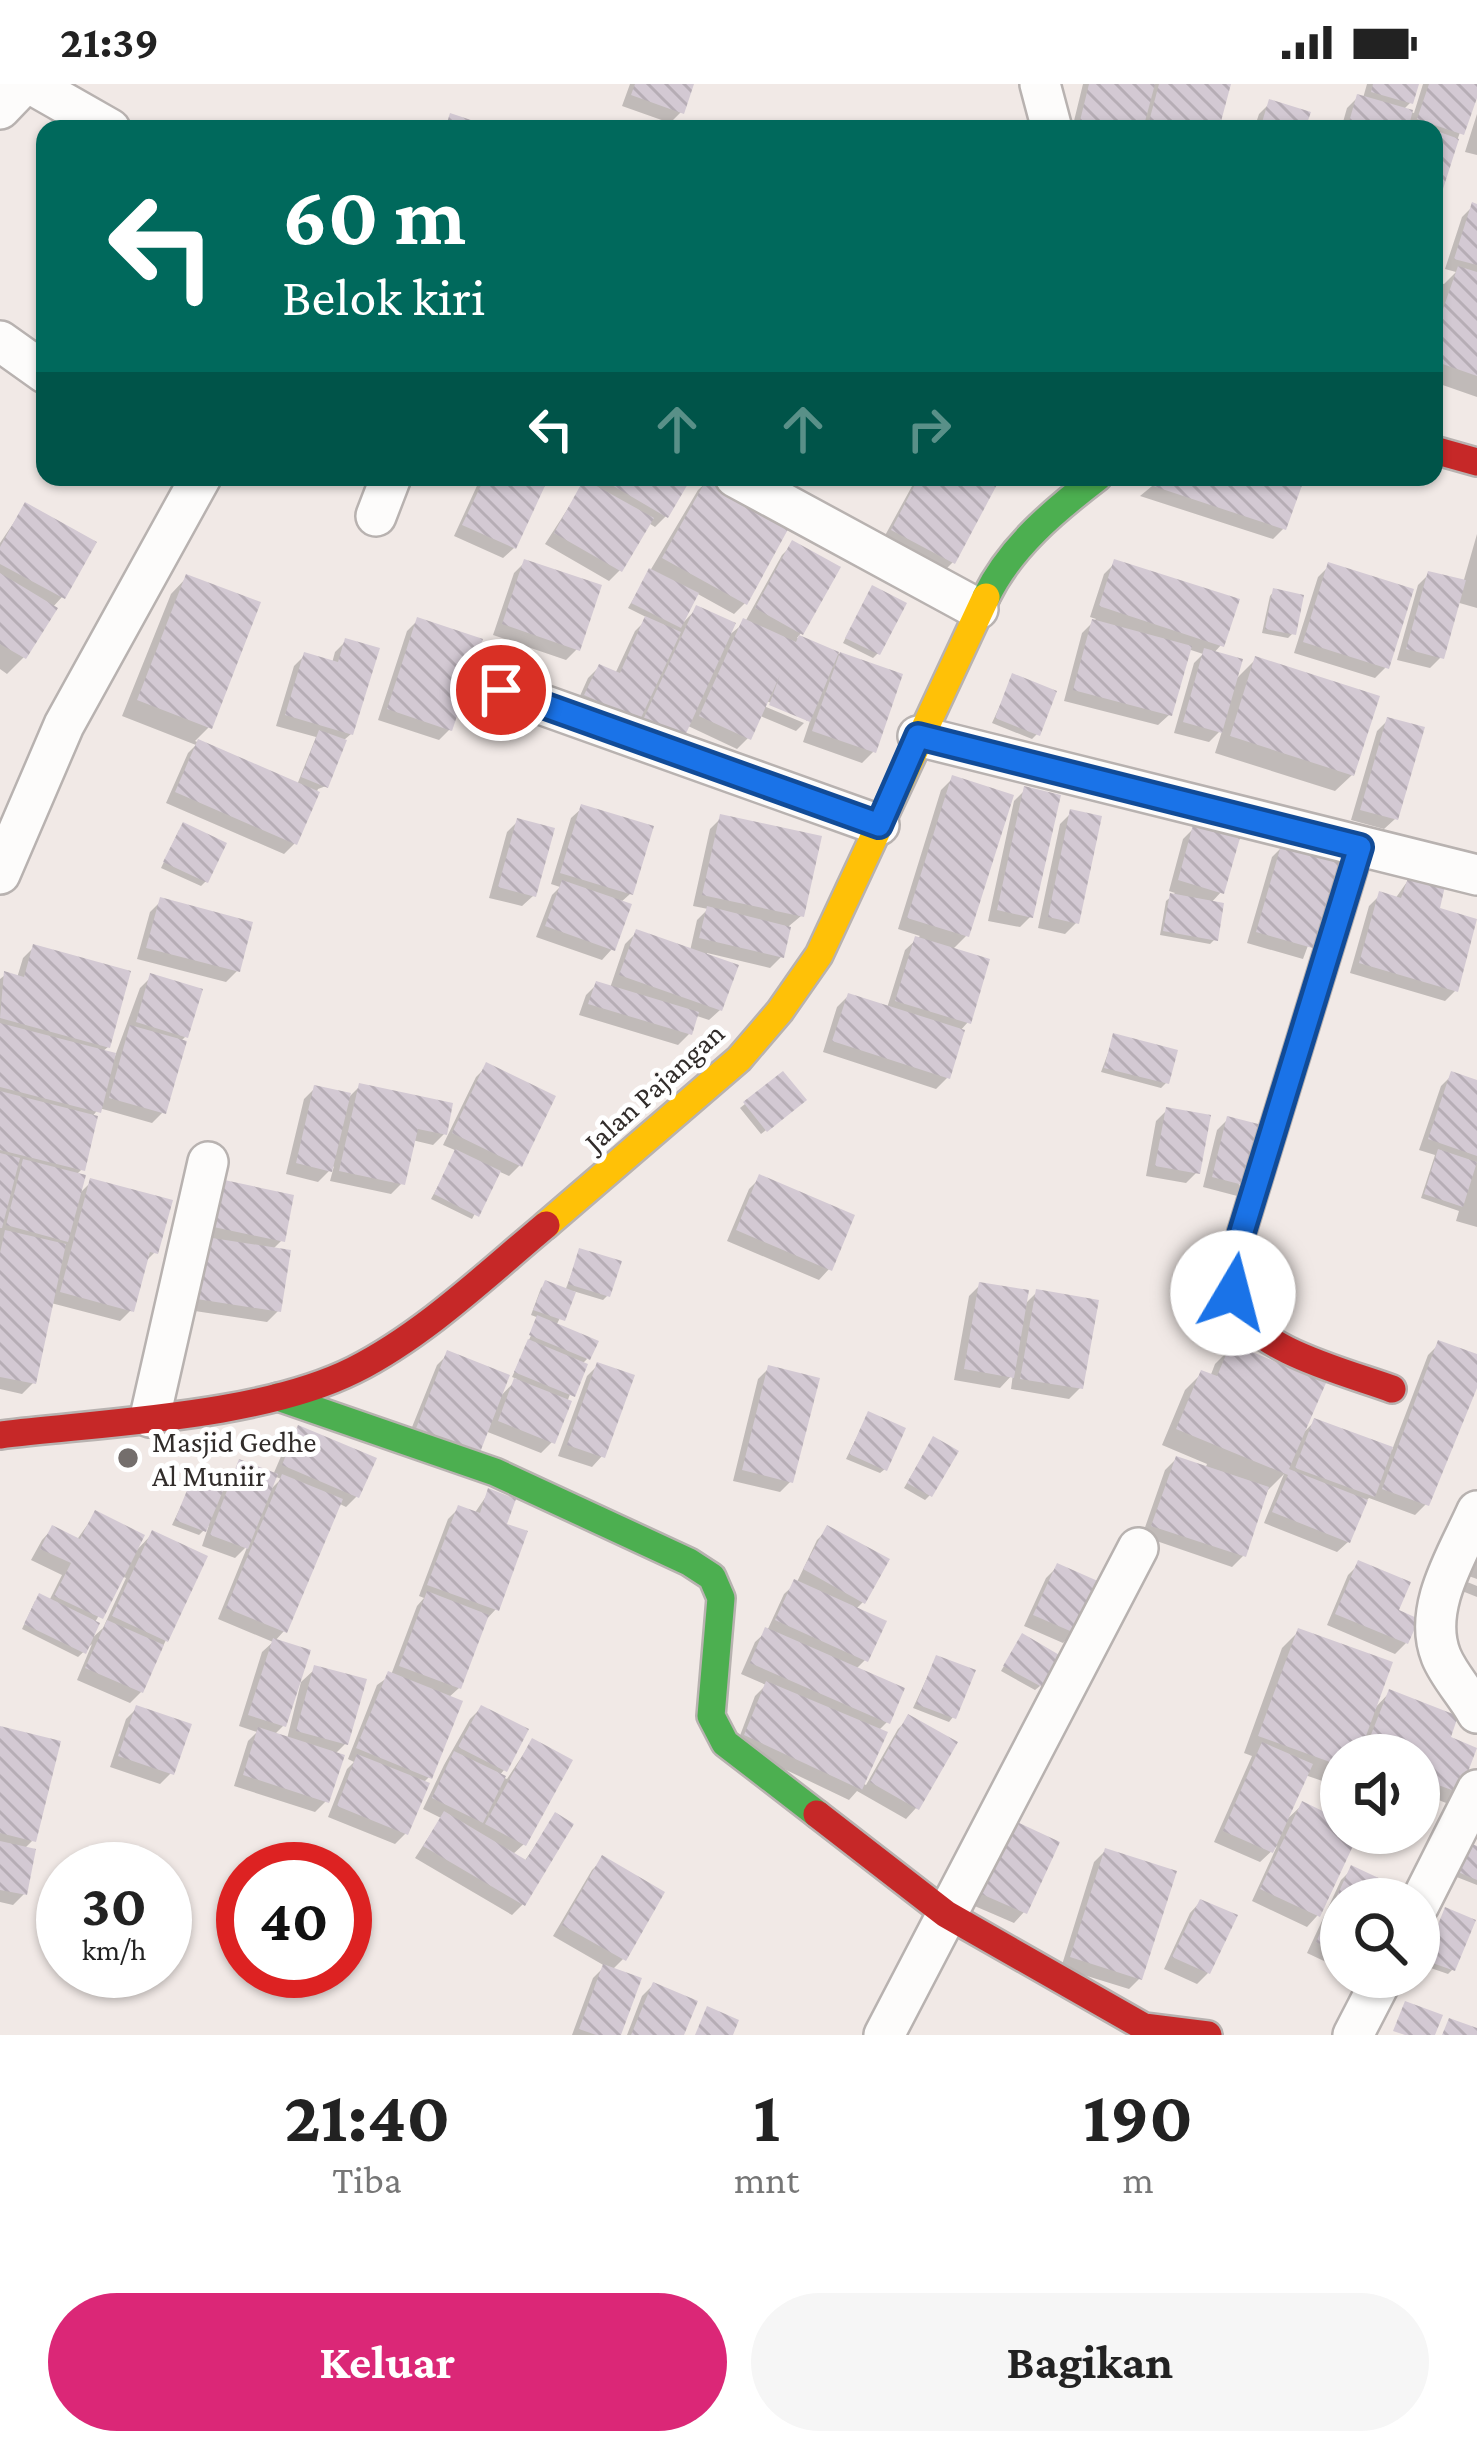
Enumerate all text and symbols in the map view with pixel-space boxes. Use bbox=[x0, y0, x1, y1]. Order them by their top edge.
text: 21:39 bbox=[60, 17, 159, 67]
icon: left bbox=[84, 168, 240, 324]
text: 60 m bbox=[282, 169, 466, 262]
text: Belok kiri bbox=[282, 267, 485, 327]
icon: left bbox=[518, 396, 584, 462]
icon: ahead bbox=[644, 396, 710, 462]
icon: ahead bbox=[770, 396, 836, 462]
icon: right bbox=[896, 396, 962, 462]
pin bbox=[450, 639, 552, 741]
icon: arrive bbox=[468, 657, 534, 723]
street label: Jalan Pajangan bbox=[575, 1016, 731, 1161]
position arrow bbox=[1170, 1230, 1296, 1356]
place label: Masjid Gedhe Al Muniir bbox=[152, 1425, 317, 1492]
marker: Masjid Gedhe Al Muniir bbox=[115, 1445, 141, 1471]
map controls bbox=[1320, 1734, 1440, 1998]
button: sound bbox=[1320, 1734, 1440, 1854]
speed limit sign: 40 bbox=[216, 1842, 372, 1998]
text: 30 bbox=[81, 1871, 147, 1938]
button: search bbox=[1320, 1878, 1440, 1998]
text: km/h bbox=[82, 1933, 146, 1966]
text: 21:40 bbox=[284, 2076, 450, 2156]
text: 1 bbox=[753, 2076, 780, 2156]
text: 190 bbox=[1083, 2076, 1193, 2156]
text: Tiba bbox=[332, 2158, 402, 2201]
text: mnt bbox=[734, 2158, 799, 2201]
text: m bbox=[1122, 2158, 1154, 2201]
button: Keluar bbox=[48, 2293, 727, 2431]
button: Bagikan bbox=[751, 2293, 1429, 2431]

